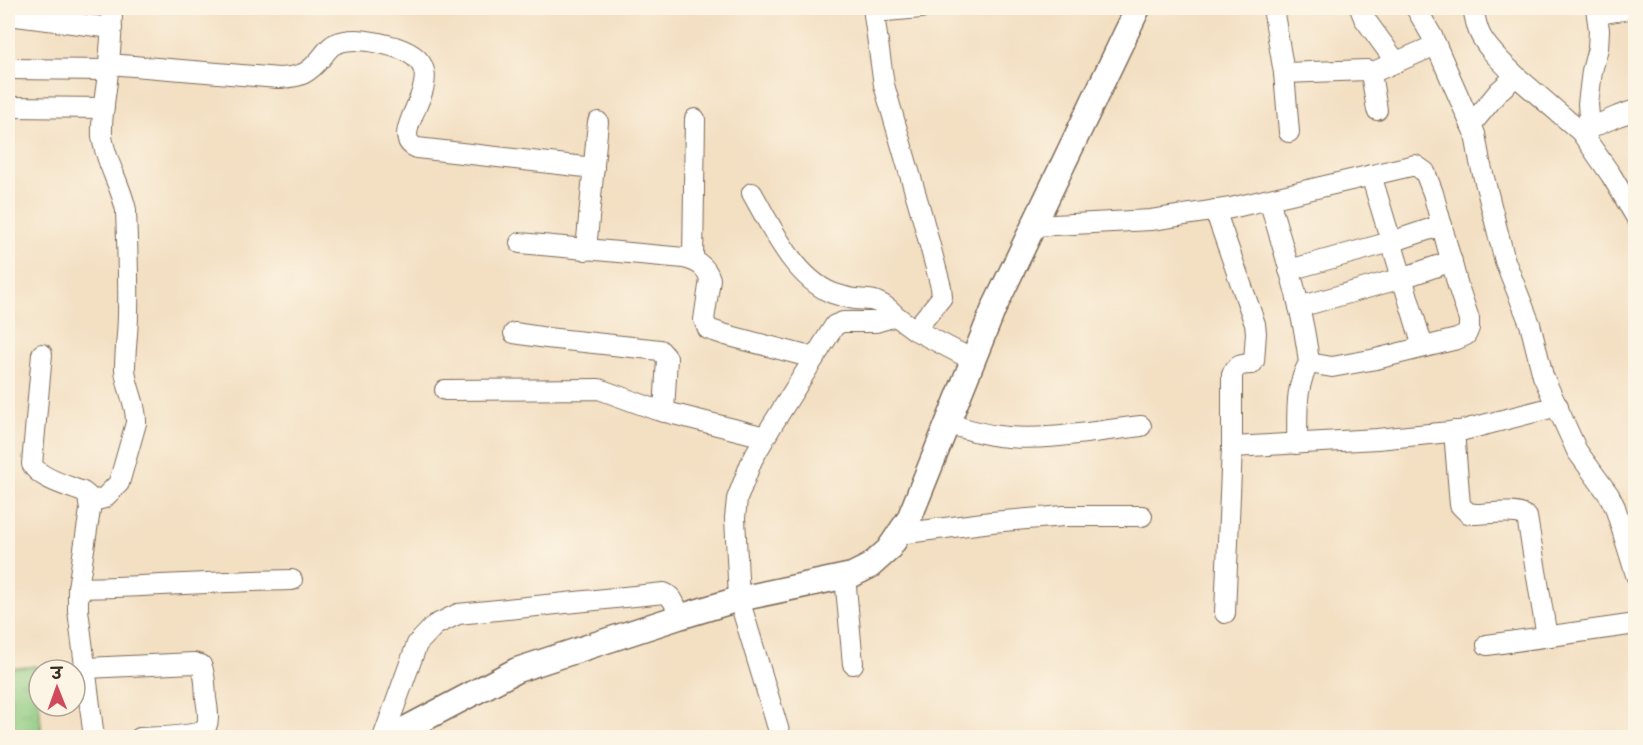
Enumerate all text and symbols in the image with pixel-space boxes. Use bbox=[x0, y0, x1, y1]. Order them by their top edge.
north arrow bbox=[27, 658, 87, 718]
text: उ bbox=[49, 663, 64, 685]

